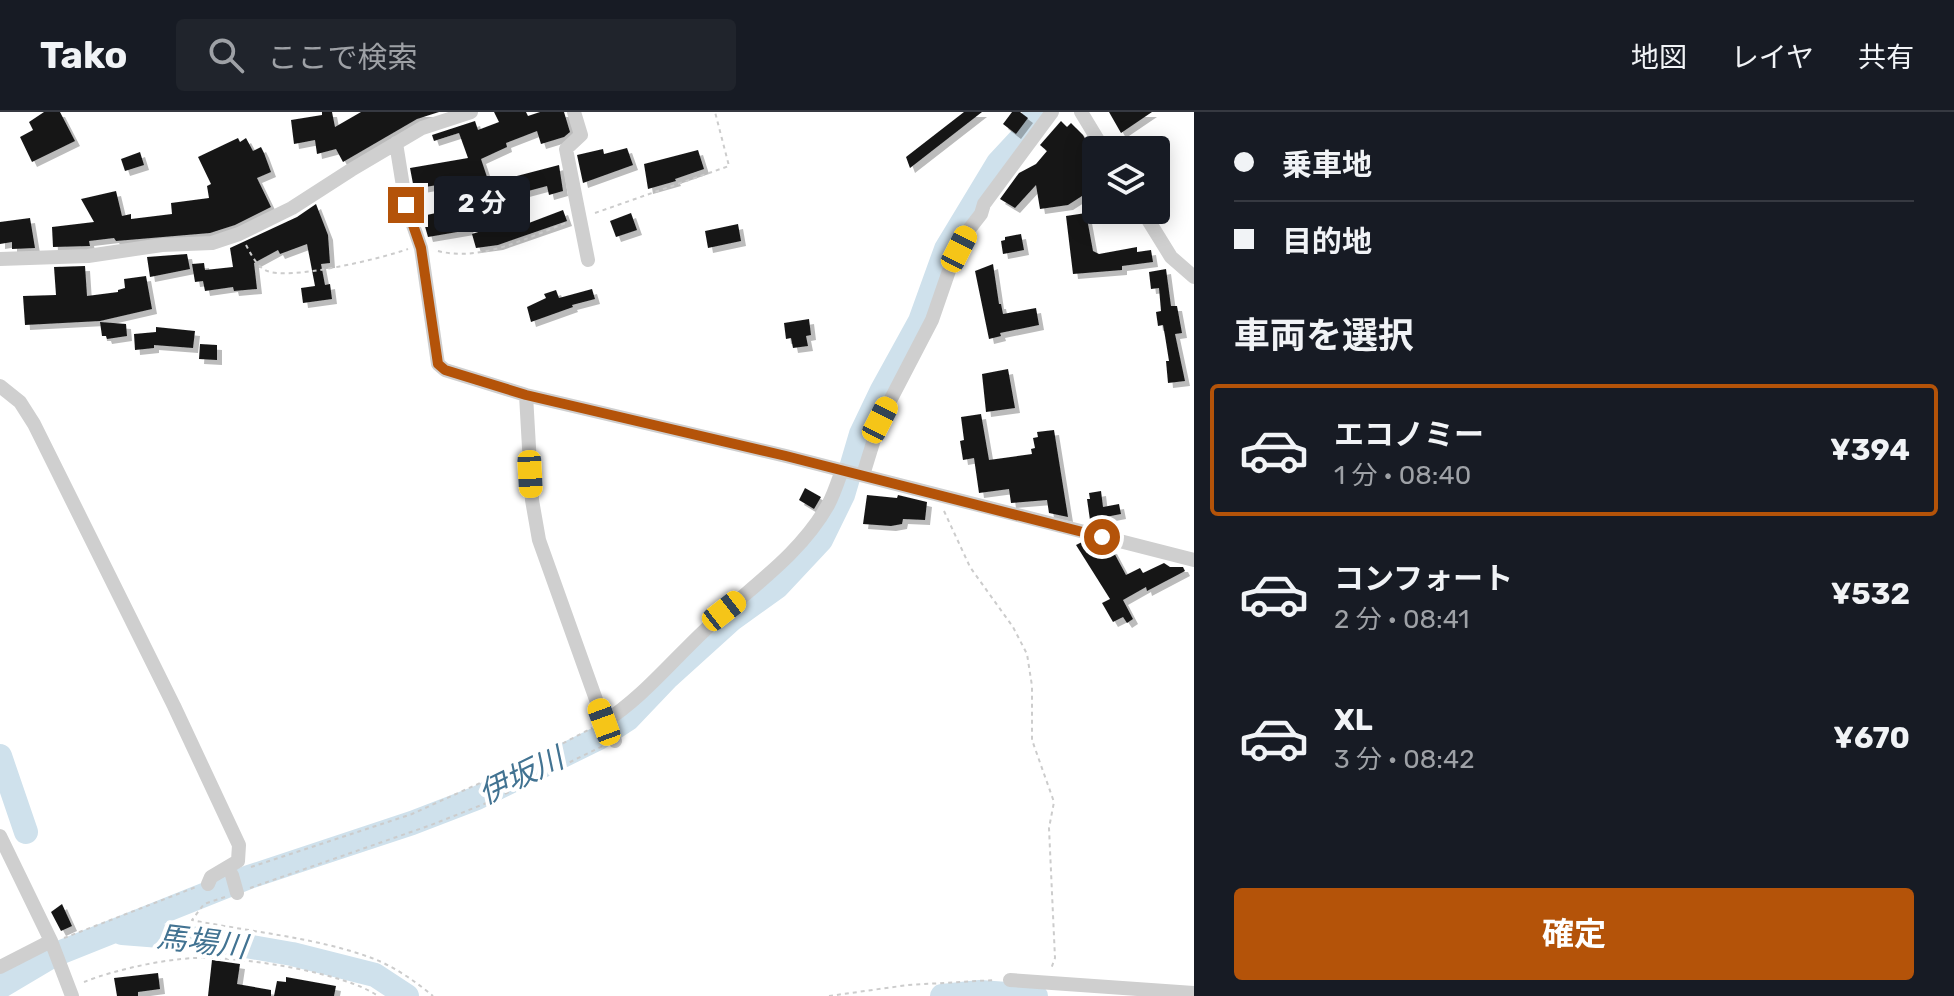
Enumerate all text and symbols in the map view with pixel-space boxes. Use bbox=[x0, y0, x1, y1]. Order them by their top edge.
search box bbox=[176, 19, 736, 91]
text: Tako bbox=[40, 32, 128, 78]
icon: search bbox=[204, 33, 248, 77]
text: ここで検索 bbox=[268, 40, 418, 76]
text: 地図 bbox=[1631, 41, 1687, 74]
text: レイヤ bbox=[1731, 41, 1814, 74]
text: 共有 bbox=[1858, 41, 1914, 74]
map controls bbox=[1082, 136, 1170, 224]
button: layers bbox=[1082, 136, 1170, 224]
text: 乗車地 bbox=[1282, 147, 1372, 183]
callout: 2 分 bbox=[434, 177, 530, 233]
route end bbox=[388, 187, 424, 223]
text: 2 分 bbox=[458, 188, 506, 219]
car bbox=[937, 222, 981, 276]
text: 目的地 bbox=[1282, 224, 1372, 260]
text: 車両を選択 bbox=[1234, 314, 1414, 357]
car bbox=[858, 393, 902, 447]
icon: car bbox=[1238, 414, 1310, 486]
text: エコノミー bbox=[1334, 417, 1484, 453]
text: ¥394 bbox=[1830, 432, 1910, 468]
car bbox=[517, 449, 543, 499]
text: 1 分 · 08:40 bbox=[1334, 460, 1471, 491]
route start bbox=[1084, 519, 1120, 555]
icon: car bbox=[1238, 558, 1310, 630]
text: コンフォート bbox=[1334, 561, 1513, 597]
text: ¥532 bbox=[1831, 576, 1910, 612]
car bbox=[698, 587, 750, 635]
text: 2 分 · 08:41 bbox=[1334, 604, 1469, 635]
car bbox=[585, 695, 623, 749]
icon: car bbox=[1238, 702, 1310, 774]
text: XL bbox=[1334, 702, 1373, 738]
text: ¥670 bbox=[1833, 720, 1910, 756]
water label: 伊坂川 bbox=[473, 739, 572, 812]
text: 3 分 · 08:42 bbox=[1334, 744, 1474, 775]
button: 確定 bbox=[1234, 888, 1914, 980]
water label: 馬場川 bbox=[155, 919, 252, 966]

